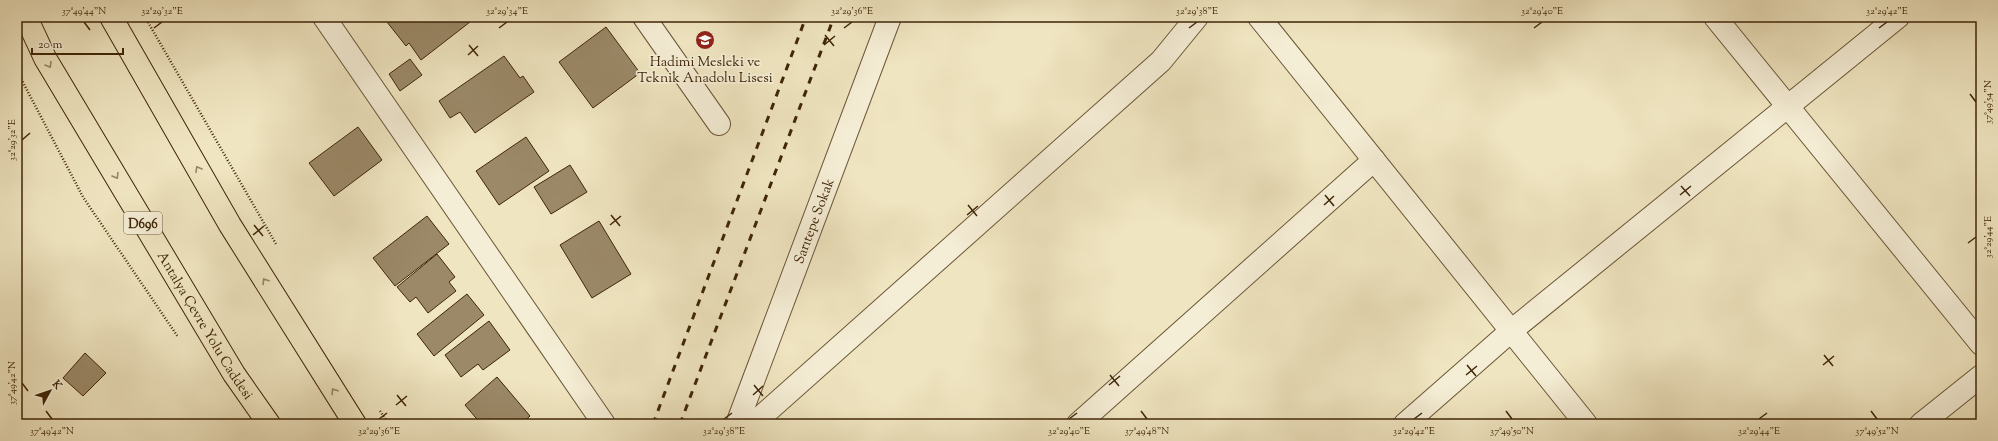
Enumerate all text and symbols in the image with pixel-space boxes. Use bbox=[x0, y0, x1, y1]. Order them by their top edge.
text: 37°49'44"N bbox=[62, 4, 106, 19]
text: 32°29'32"E bbox=[141, 4, 183, 19]
text: 32°29'34"E bbox=[486, 4, 528, 19]
text: 32°29'36"E bbox=[831, 4, 873, 19]
text: 32°29'38"E bbox=[1176, 4, 1218, 19]
text: 32°29'40"E bbox=[1521, 4, 1563, 19]
text: 32°29'42"E bbox=[1866, 4, 1908, 19]
school or university icon: Hadimi Mesleki ve Teknik Anadolu Lisesi bbox=[694, 29, 716, 51]
scale bar bbox=[32, 30, 123, 56]
text: 20 m bbox=[38, 36, 63, 54]
place label: Hadimi Mesleki ve Teknik Anadolu Lisesi bbox=[637, 53, 773, 89]
one-way arrow bbox=[44, 61, 51, 68]
text: 37°49'54"N bbox=[1981, 80, 1996, 124]
text: 32°29'32"E bbox=[5, 119, 20, 161]
one-way arrow bbox=[196, 166, 203, 173]
one-way arrow bbox=[111, 172, 118, 179]
street label: Sarıtepe Sokak bbox=[790, 176, 841, 267]
road number: D696 bbox=[124, 212, 162, 234]
text: 32°29'44"E bbox=[1981, 216, 1996, 258]
street label: Antalya Çevre Yolu Caddesi bbox=[151, 248, 257, 404]
one-way arrow bbox=[262, 278, 270, 285]
text: 37°49'42"N bbox=[5, 361, 20, 405]
north arrow bbox=[30, 371, 70, 411]
text: K bbox=[48, 376, 66, 393]
one-way arrow bbox=[331, 388, 339, 395]
text: 37°49'42"N bbox=[30, 424, 74, 439]
text: 32°29'36"E bbox=[358, 424, 400, 439]
text: 32°29'38"E bbox=[703, 424, 745, 439]
text: 32°29'40"E bbox=[1048, 424, 1090, 439]
text: 37°49'48"N bbox=[1125, 424, 1169, 439]
text: 32°29'42"E bbox=[1393, 424, 1435, 439]
text: 37°49'50"N bbox=[1490, 424, 1534, 439]
text: 32°29'44"E bbox=[1738, 424, 1780, 439]
text: 37°49'52"N bbox=[1855, 424, 1899, 439]

